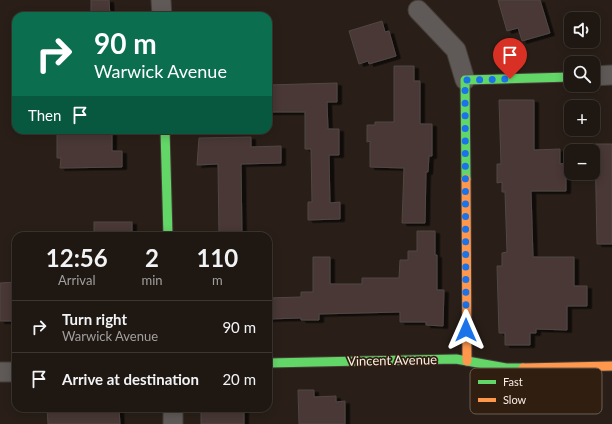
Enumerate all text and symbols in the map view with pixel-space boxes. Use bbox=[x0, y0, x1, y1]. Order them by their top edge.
map controls bbox=[564, 12, 600, 180]
button: sound bbox=[564, 12, 600, 48]
text: 90 m bbox=[94, 26, 157, 60]
icon: right bbox=[28, 28, 80, 80]
pin bbox=[493, 38, 527, 79]
icon: arrive bbox=[499, 44, 521, 66]
button: search bbox=[564, 56, 600, 92]
text: Warwick Avenue bbox=[94, 60, 227, 82]
button: + bbox=[564, 100, 600, 136]
icon: arrive bbox=[69, 104, 91, 126]
text: Then bbox=[28, 106, 61, 124]
button: − bbox=[564, 144, 600, 180]
text: 12:56 bbox=[46, 243, 108, 272]
text: 2 bbox=[145, 243, 159, 272]
text: 110 bbox=[196, 243, 238, 272]
text: Arrival bbox=[58, 272, 95, 288]
text: min bbox=[142, 272, 163, 288]
text: m bbox=[212, 272, 223, 288]
position arrow bbox=[445, 309, 487, 351]
text: Turn right bbox=[62, 310, 127, 328]
icon: right bbox=[28, 316, 50, 338]
text: 90 m bbox=[222, 318, 256, 336]
text: Warwick Avenue bbox=[62, 328, 158, 344]
street label: Vincent Avenue bbox=[347, 351, 437, 369]
icon: arrive bbox=[28, 368, 50, 390]
legend bbox=[470, 368, 602, 414]
text: Arrive at destination bbox=[62, 370, 199, 388]
text: 20 m bbox=[222, 370, 256, 388]
text: Fast bbox=[503, 375, 523, 388]
text: Slow bbox=[503, 393, 527, 406]

